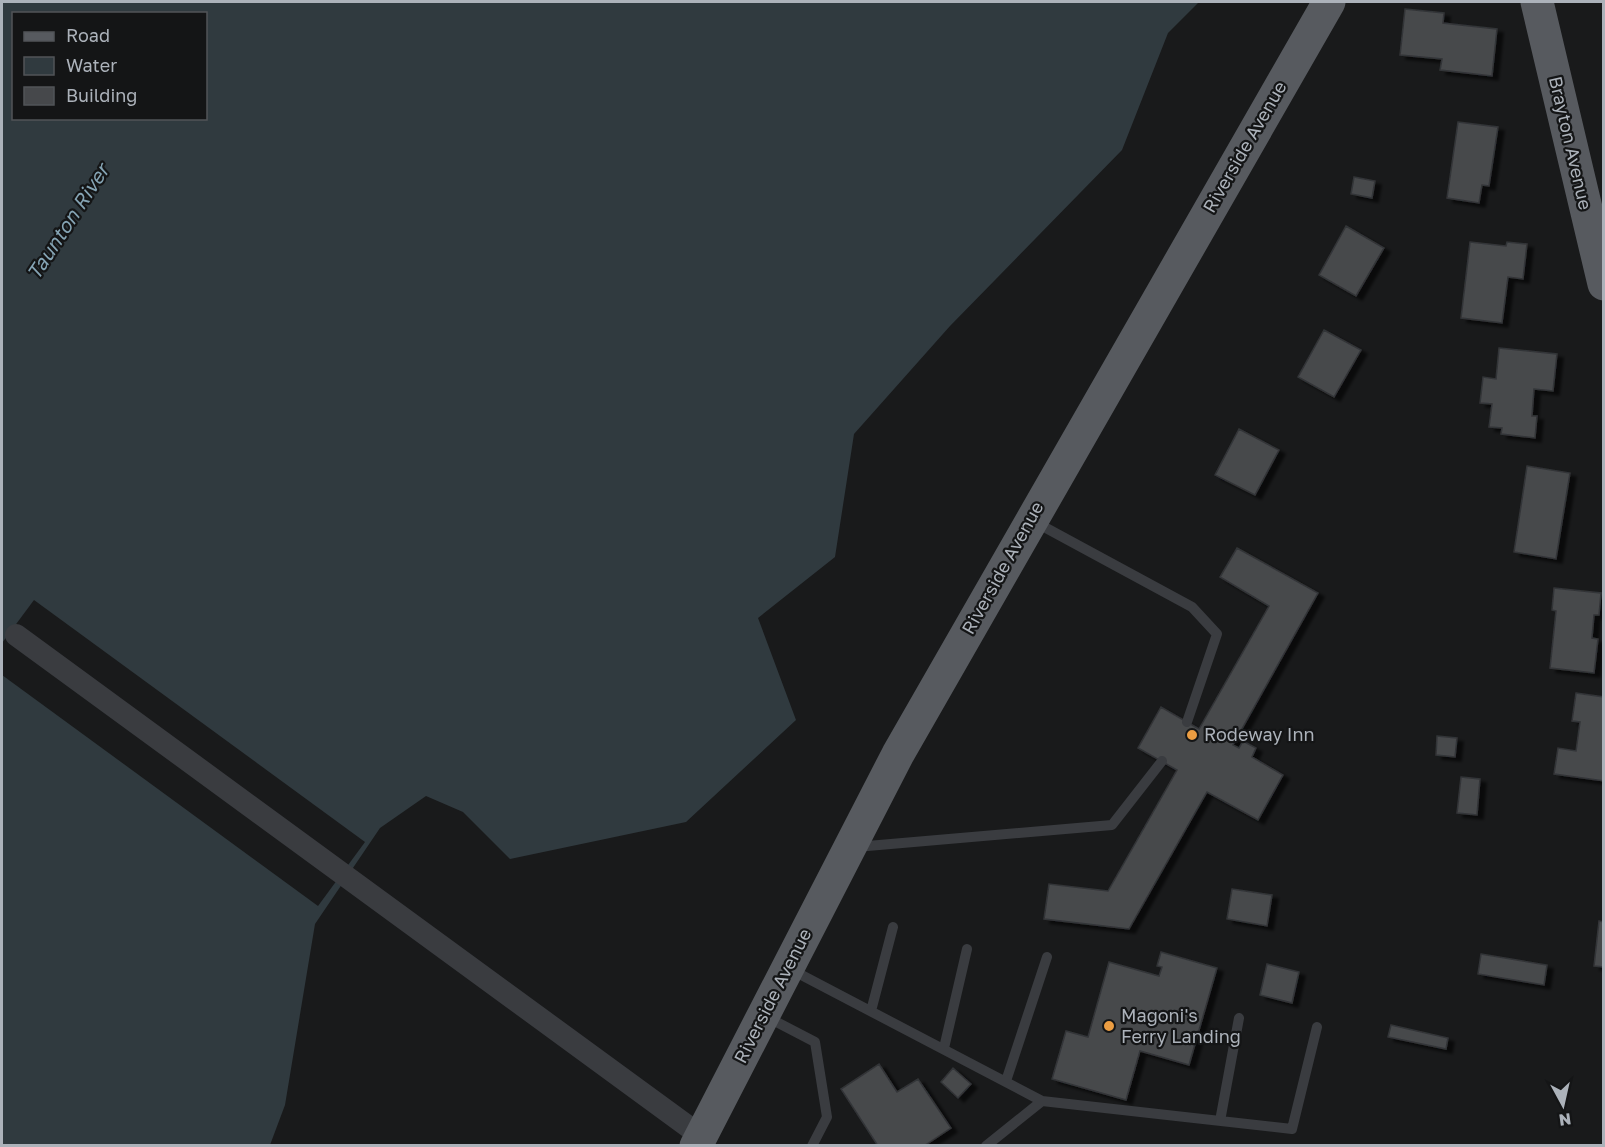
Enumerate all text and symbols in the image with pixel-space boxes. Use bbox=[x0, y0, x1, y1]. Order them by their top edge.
legend bbox=[12, 12, 207, 120]
text: Road bbox=[66, 24, 110, 46]
text: Water bbox=[66, 54, 117, 76]
street label: Brayton Avenue bbox=[1545, 74, 1597, 212]
street label: Riverside Avenue bbox=[1198, 77, 1291, 216]
text: Building bbox=[66, 84, 137, 106]
water label: Taunton River bbox=[21, 157, 115, 284]
street label: Riverside Avenue bbox=[957, 497, 1048, 638]
place label: Rodeway Inn bbox=[1204, 723, 1315, 745]
marker: Rodeway Inn bbox=[1185, 728, 1199, 742]
street label: Riverside Avenue bbox=[729, 925, 816, 1067]
place label: Magoni's Ferry Landing bbox=[1121, 1004, 1241, 1047]
marker: Magoni's Ferry Landing bbox=[1102, 1019, 1116, 1033]
north arrow bbox=[1533, 1075, 1593, 1135]
text: N bbox=[1558, 1109, 1573, 1131]

